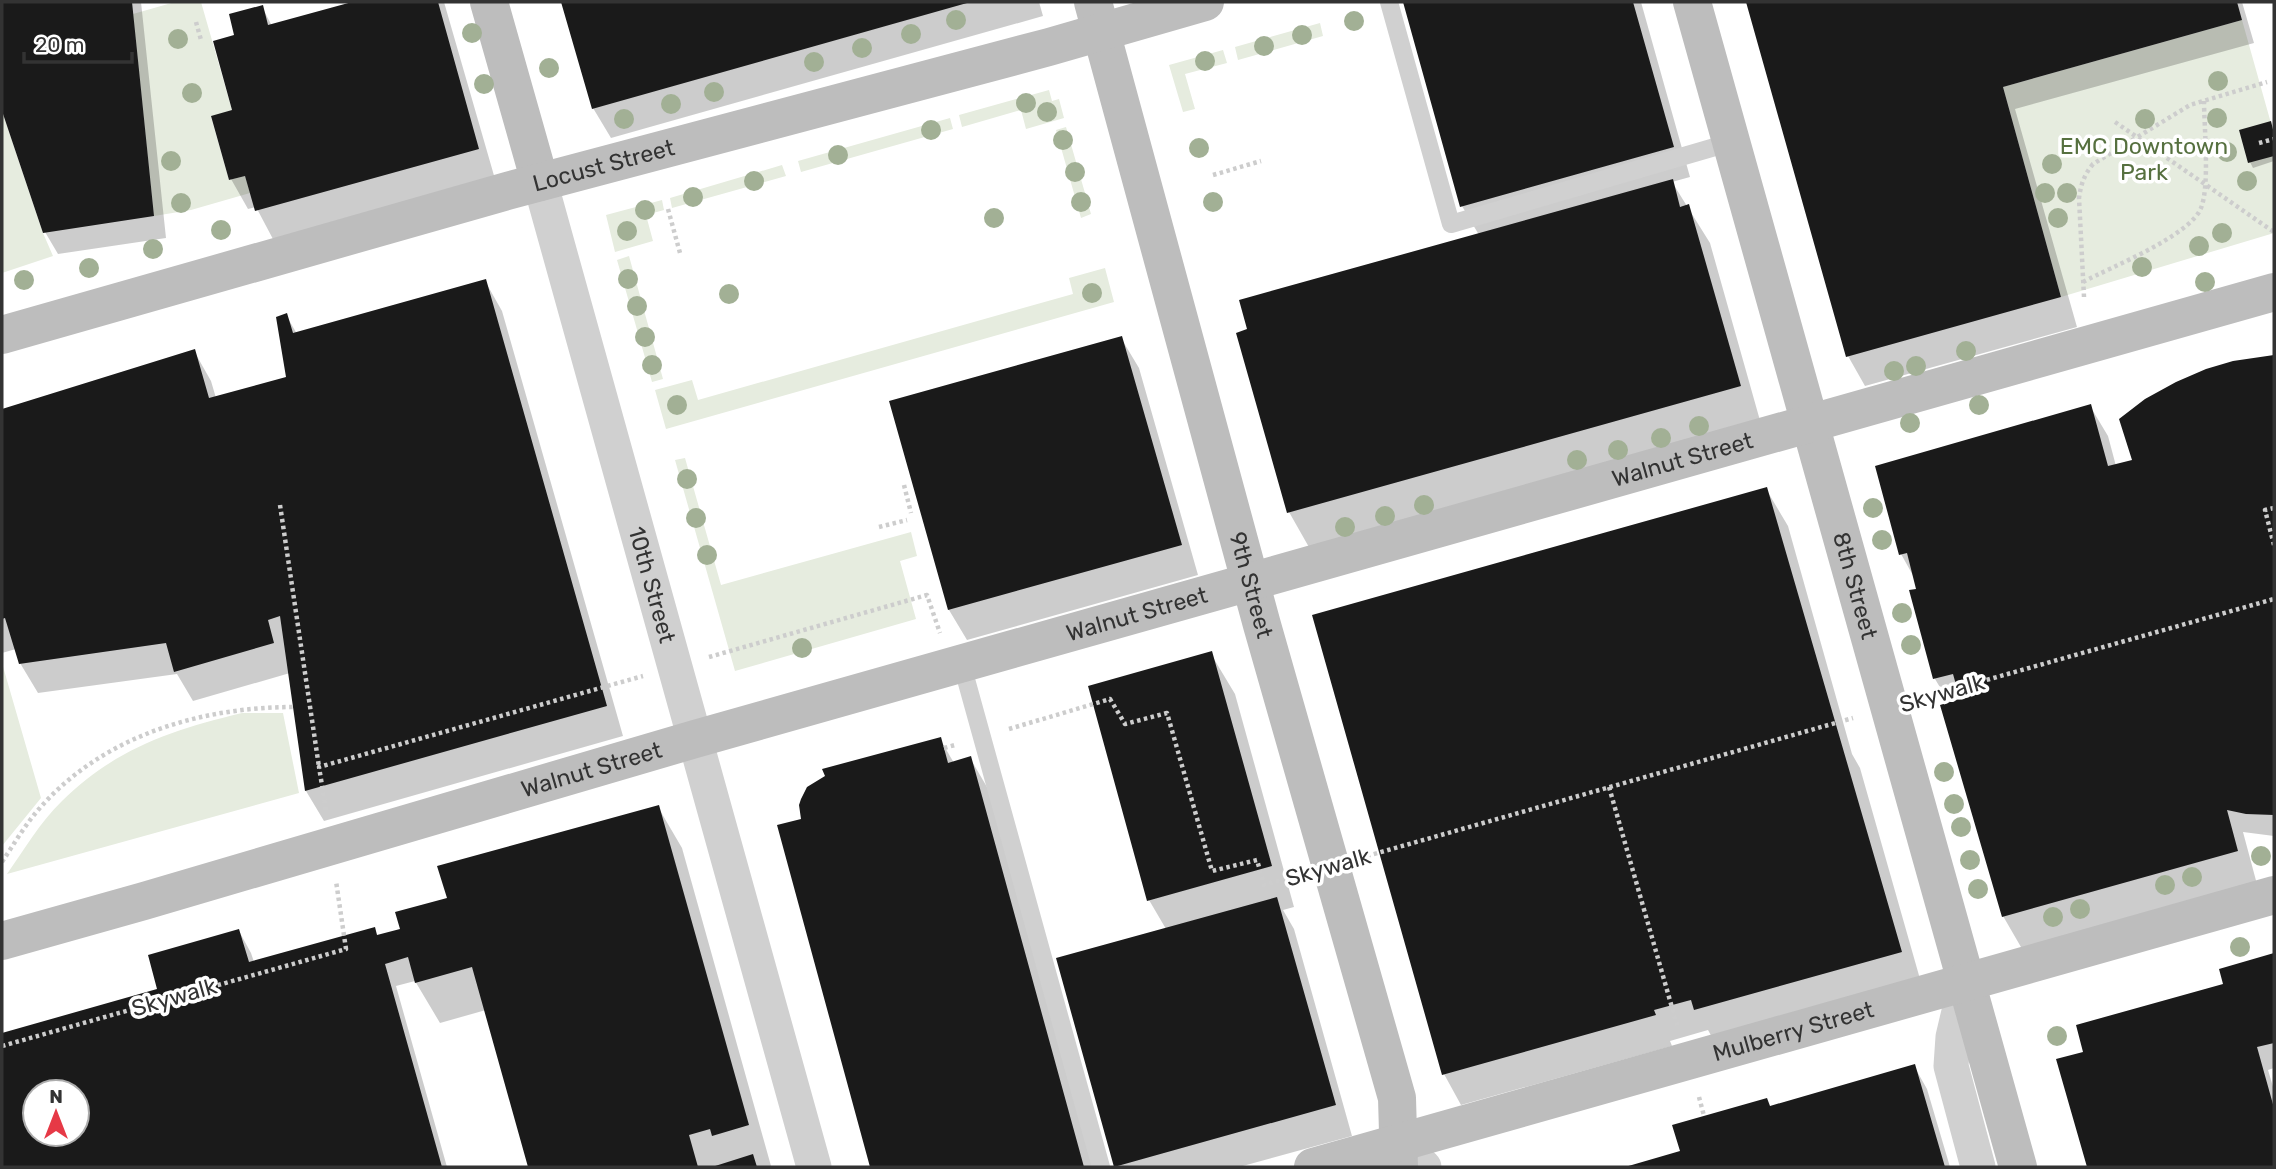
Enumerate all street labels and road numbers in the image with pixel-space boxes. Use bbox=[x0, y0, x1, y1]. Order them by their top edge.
street label: Locust Street bbox=[530, 133, 677, 198]
street label: Walnut Street bbox=[1609, 426, 1756, 493]
street label: 10th Street bbox=[622, 523, 682, 646]
street label: 9th Street bbox=[1223, 529, 1279, 641]
street label: 8th Street bbox=[1827, 529, 1884, 642]
street label: Walnut Street bbox=[1063, 581, 1210, 647]
street label: Skywalk bbox=[1896, 667, 1988, 718]
street label: Walnut Street bbox=[518, 736, 665, 803]
street label: Skywalk bbox=[1282, 841, 1374, 892]
street label: Skywalk bbox=[128, 971, 220, 1022]
street label: Mulberry Street bbox=[1709, 995, 1877, 1067]

